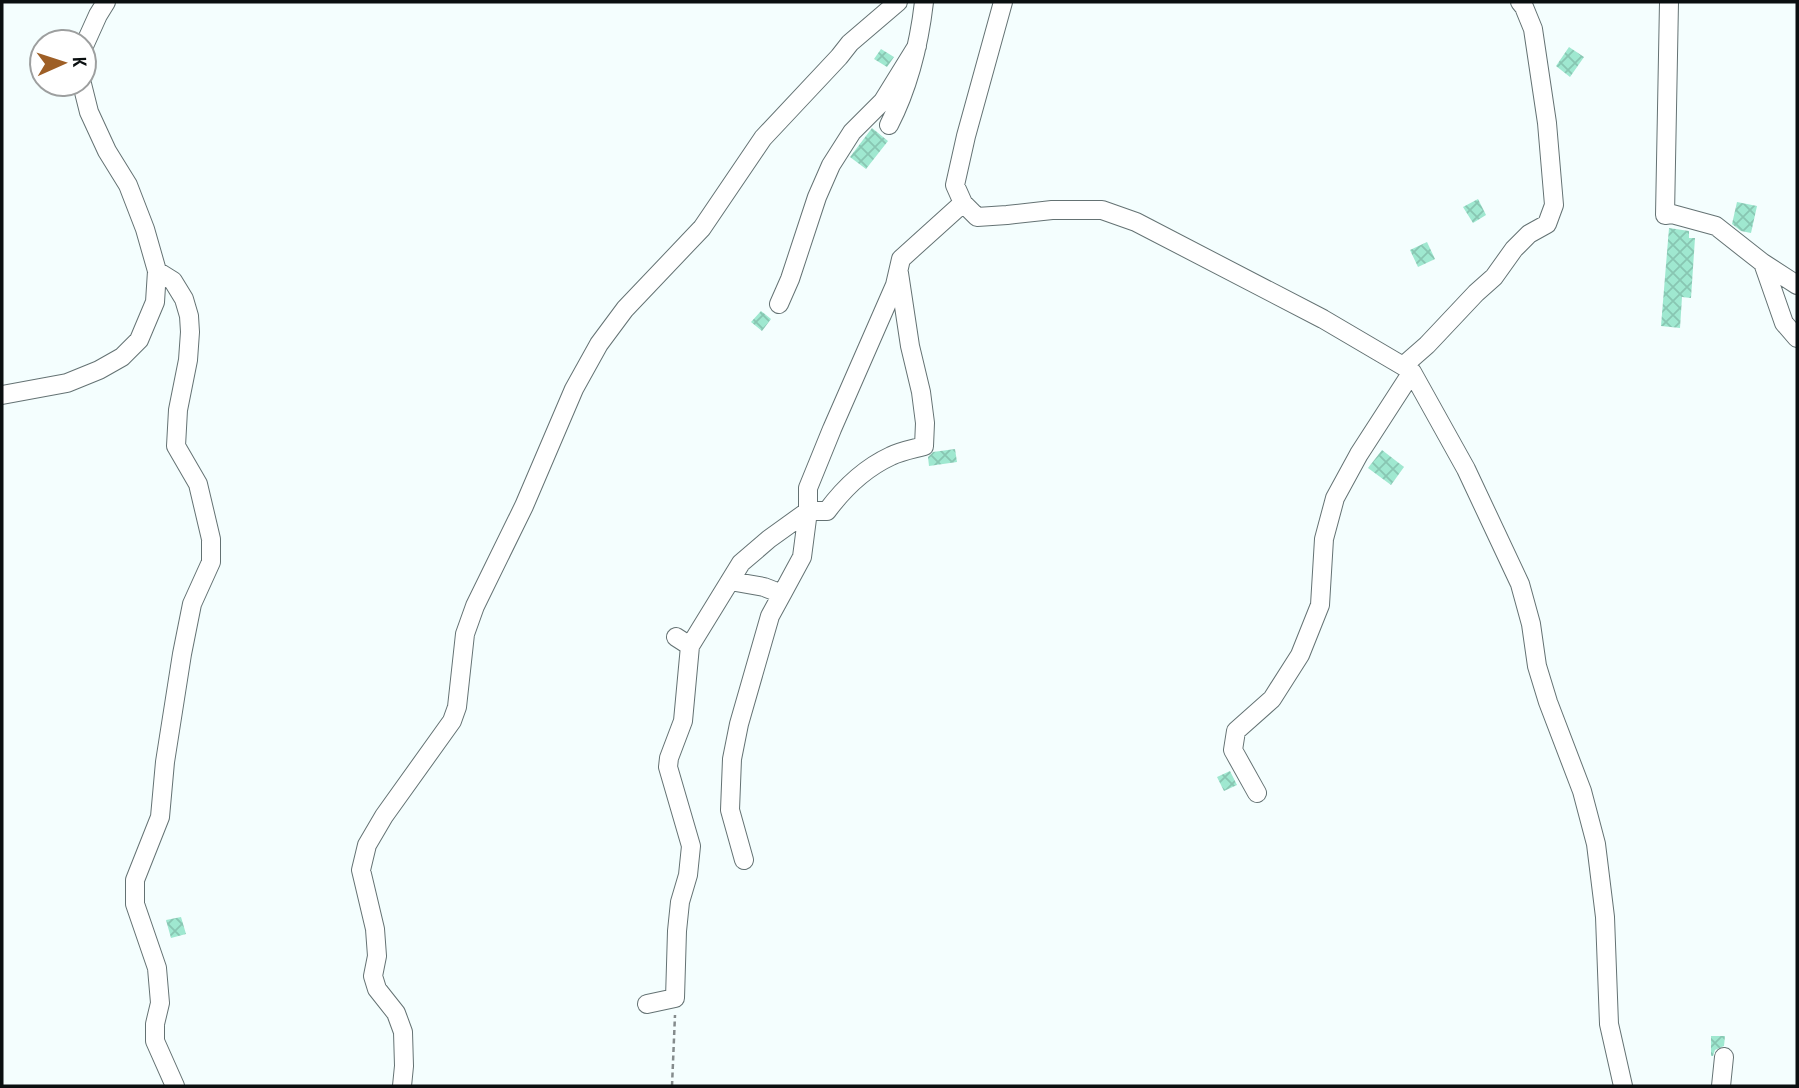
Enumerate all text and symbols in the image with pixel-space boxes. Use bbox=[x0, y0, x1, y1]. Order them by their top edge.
north arrow bbox=[28, 28, 98, 98]
text: K bbox=[68, 57, 92, 68]

